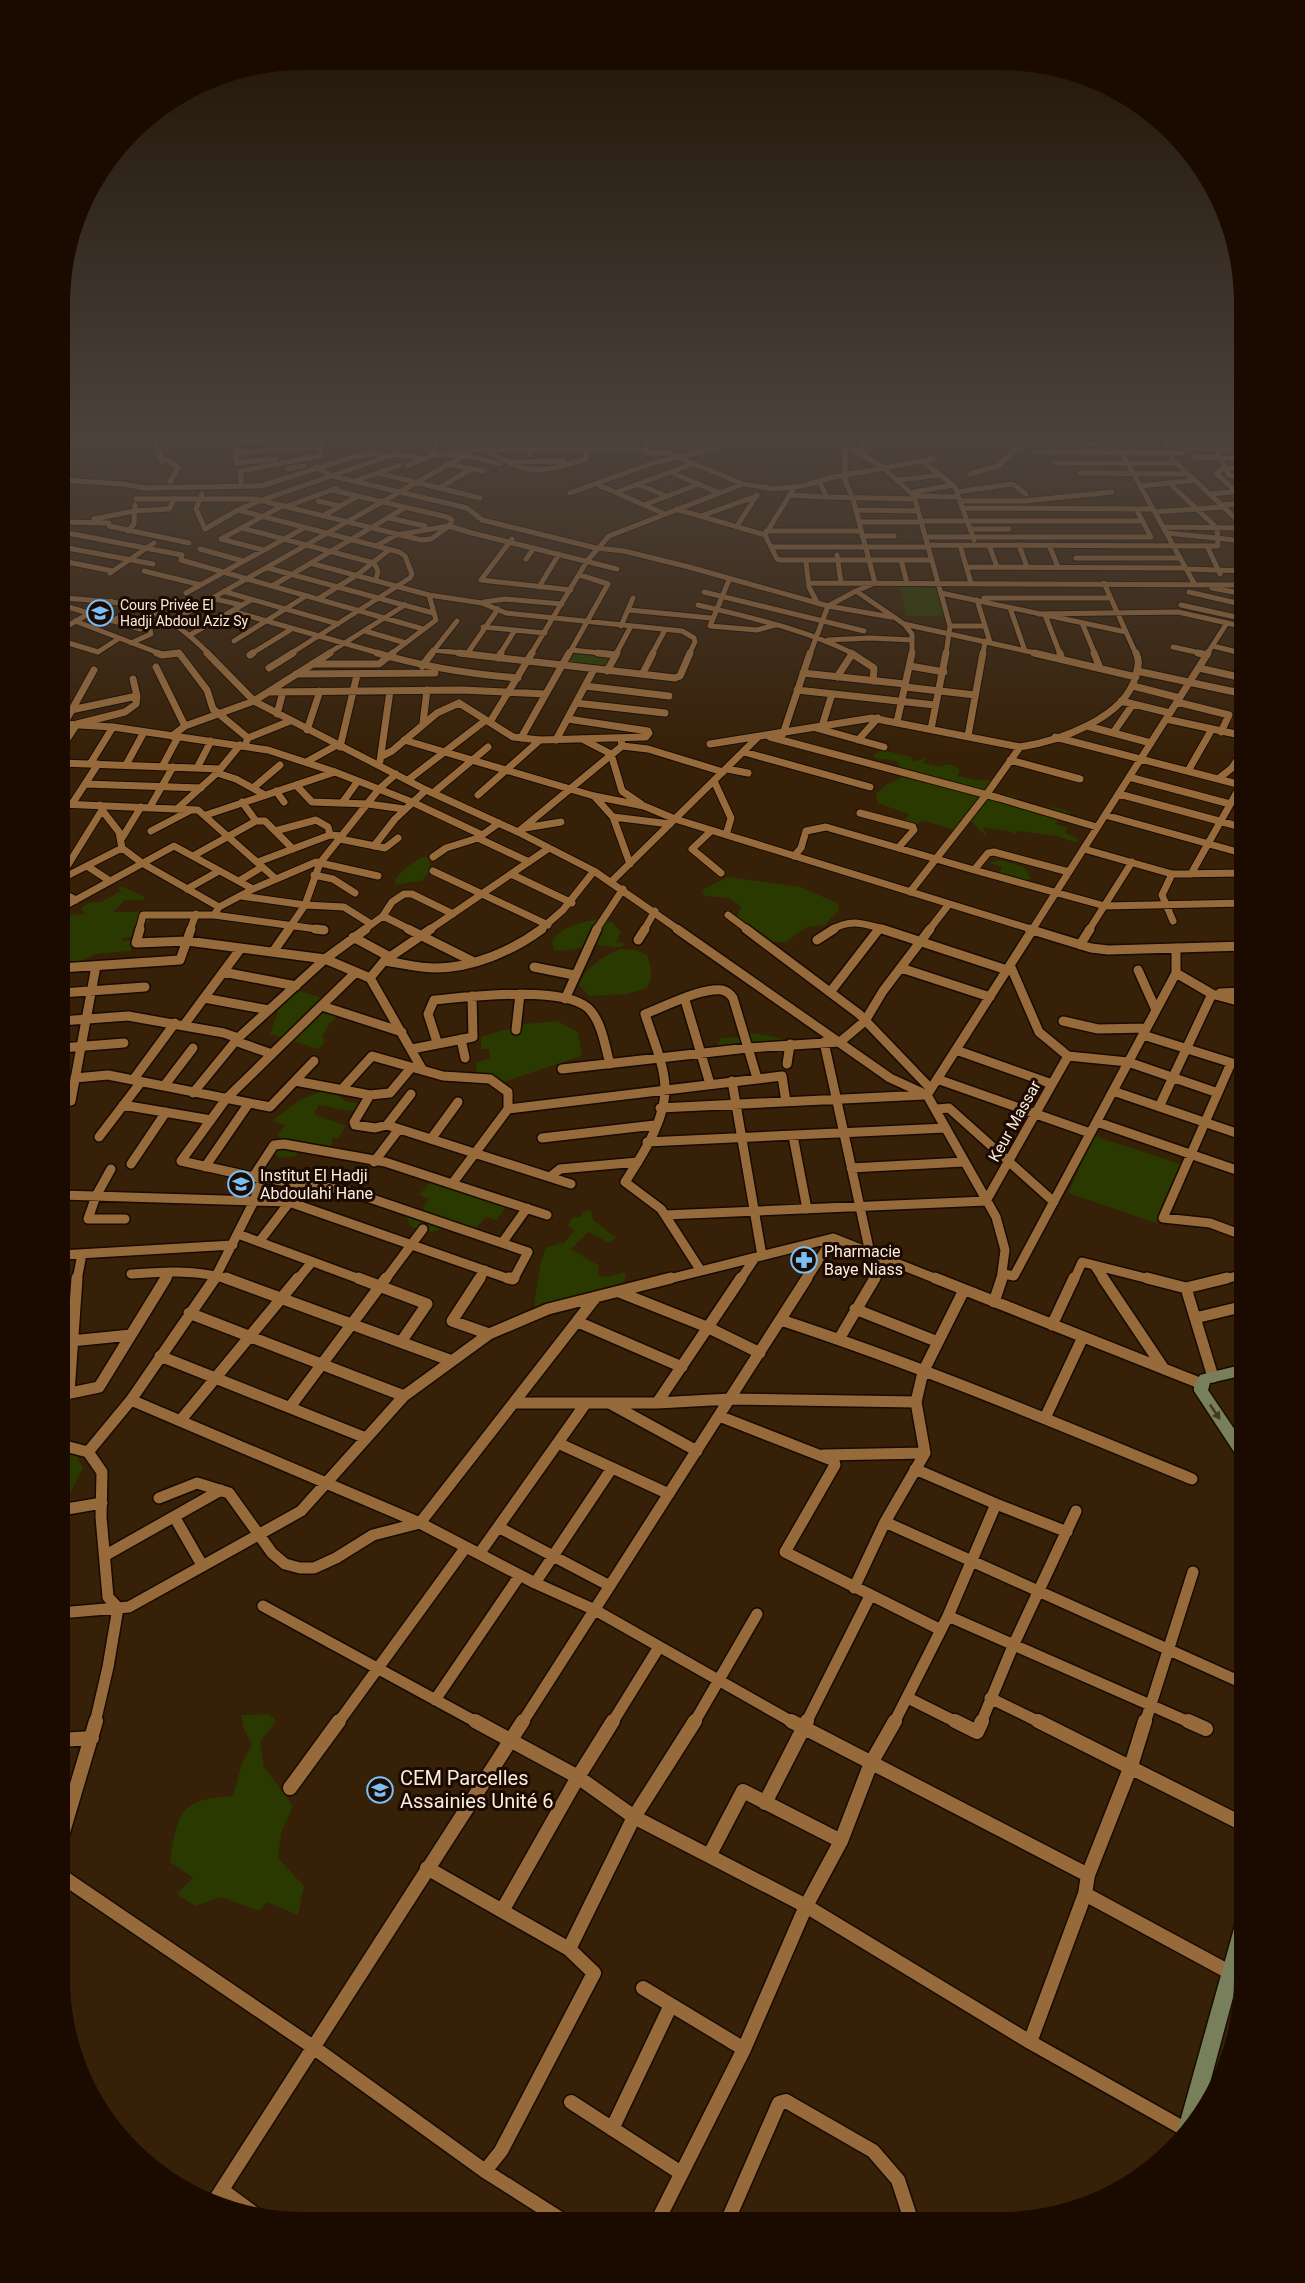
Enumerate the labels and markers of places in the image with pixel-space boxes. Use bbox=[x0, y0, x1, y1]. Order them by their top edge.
place label: Cours Privée El Hadji Abdoul Aziz Sy bbox=[120, 597, 248, 629]
school or university icon: Cours Privée El Hadji Abdoul Aziz Sy bbox=[85, 598, 115, 628]
place label: Institut El Hadji Abdoulahi Hane bbox=[260, 1166, 373, 1203]
school or university icon: Institut El Hadji Abdoulahi Hane bbox=[226, 1169, 256, 1199]
place label: Pharmacie Baye Niass bbox=[824, 1242, 903, 1279]
pharmacy icon: Pharmacie Baye Niass bbox=[789, 1245, 819, 1275]
place label: CEM Parcelles Assainies Unité 6 bbox=[400, 1766, 553, 1813]
school or university icon: CEM Parcelles Assainies Unité 6 bbox=[365, 1775, 395, 1805]

